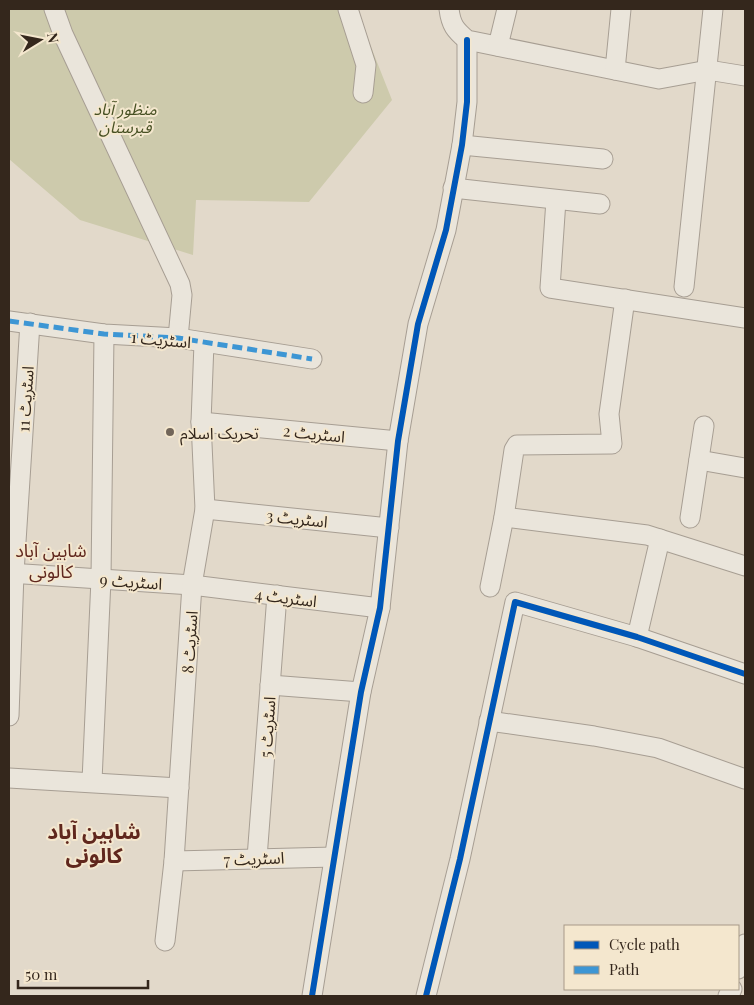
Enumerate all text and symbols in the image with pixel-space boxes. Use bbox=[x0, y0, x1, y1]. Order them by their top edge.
north arrow bbox=[15, 15, 65, 65]
text: N bbox=[43, 31, 64, 44]
park label: منظور آباد قبرستان bbox=[93, 98, 157, 137]
street label: اسٹریٹ 1 bbox=[130, 326, 192, 352]
street label: اسٹریٹ 11 bbox=[12, 365, 38, 433]
street label: اسٹریٹ 2 bbox=[282, 419, 346, 447]
place label: تحریک اسلام bbox=[180, 422, 259, 446]
marker: تحریک اسلام bbox=[164, 426, 176, 438]
street label: اسٹریٹ 3 bbox=[265, 504, 329, 532]
district label: شاہین آباد کالونی bbox=[15, 538, 87, 583]
street label: اسٹریٹ 9 bbox=[99, 568, 163, 594]
street label: اسٹریٹ 4 bbox=[254, 583, 318, 611]
street label: اسٹریٹ 8 bbox=[176, 610, 202, 674]
street label: اسٹریٹ 5 bbox=[254, 696, 280, 758]
district label: شاہین آباد کالونی bbox=[47, 816, 141, 868]
street label: اسٹریٹ 7 bbox=[223, 846, 285, 870]
legend bbox=[564, 925, 739, 990]
text: Cycle path bbox=[609, 934, 680, 954]
scale bar bbox=[18, 958, 148, 990]
text: Path bbox=[609, 959, 639, 979]
text: 50 m bbox=[25, 964, 58, 984]

